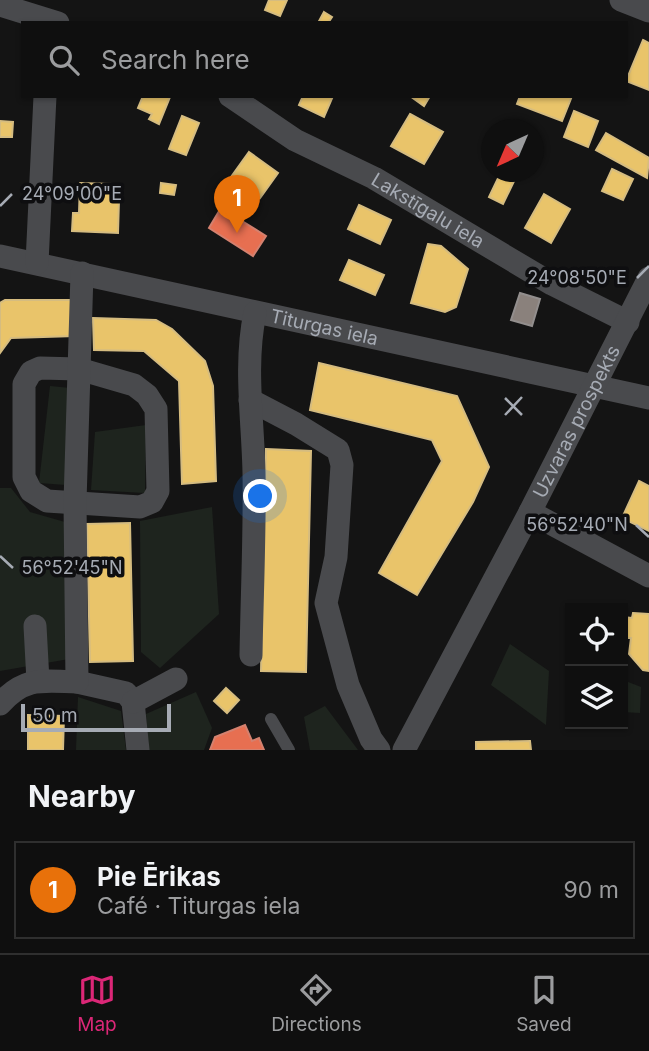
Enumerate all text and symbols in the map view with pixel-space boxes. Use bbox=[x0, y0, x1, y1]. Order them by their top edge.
search box bbox=[21, 21, 628, 98]
icon: search bbox=[45, 41, 83, 79]
text: Search here bbox=[101, 44, 250, 75]
north arrow bbox=[481, 119, 544, 182]
street label: Lakstīgalu iela bbox=[367, 168, 489, 253]
pin: 1 bbox=[214, 175, 260, 233]
text: 24°09'00"E bbox=[22, 183, 122, 204]
text: 24°08'50"E bbox=[527, 267, 627, 288]
street label: Titurgas iela bbox=[268, 304, 380, 350]
street label: Uzvaras prospekts bbox=[528, 341, 624, 502]
your location bbox=[243, 479, 277, 513]
text: 56°52'40"N bbox=[526, 514, 628, 535]
text: 56°52'45"N bbox=[21, 557, 123, 578]
map controls bbox=[565, 603, 628, 729]
button: locate bbox=[565, 603, 628, 666]
button: layers bbox=[565, 666, 628, 729]
scale bar bbox=[21, 701, 172, 733]
text: 50 m bbox=[32, 704, 78, 727]
text: Nearby bbox=[28, 778, 136, 814]
text: Pie Ērikas bbox=[97, 861, 221, 892]
text: 1 bbox=[48, 876, 58, 904]
text: 90 m bbox=[564, 876, 619, 904]
text: Café · Titurgas iela bbox=[97, 892, 300, 920]
tab: Map bbox=[77, 971, 117, 1036]
tab: Directions bbox=[271, 971, 362, 1036]
tab: Saved bbox=[516, 971, 572, 1036]

